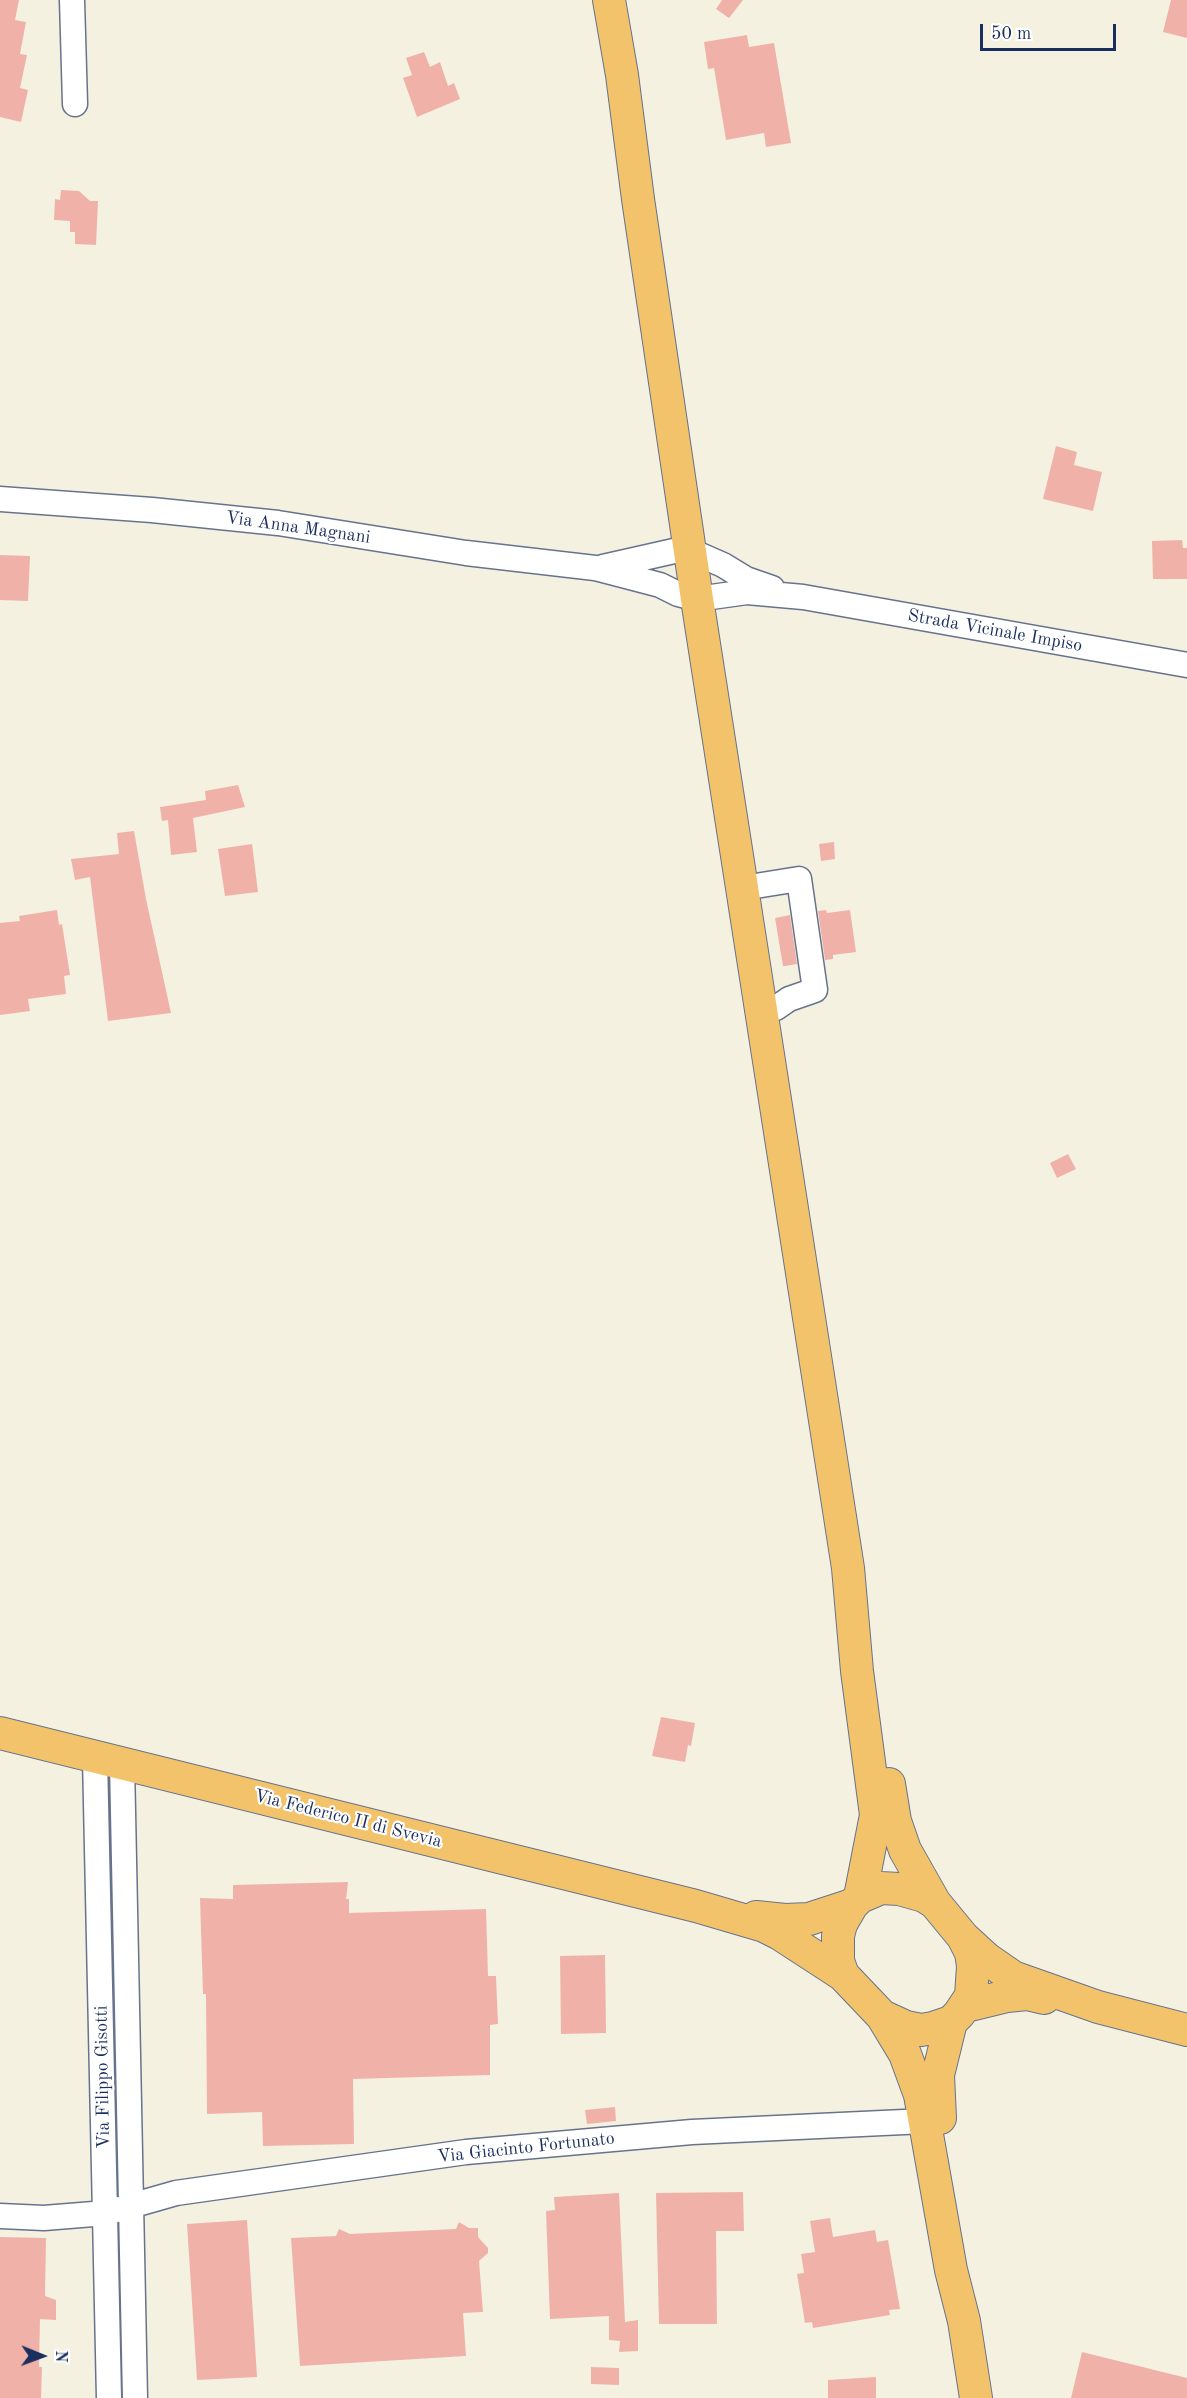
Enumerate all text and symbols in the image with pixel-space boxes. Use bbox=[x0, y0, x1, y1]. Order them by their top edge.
scale bar bbox=[983, 12, 1120, 50]
text: 50 m bbox=[991, 25, 1031, 43]
street label: Via Anna Magnani bbox=[224, 507, 372, 549]
street label: Strada Vicinale Impiso bbox=[906, 605, 1084, 657]
street label: Via Federico II di Svevia bbox=[252, 1785, 444, 1853]
street label: Via Filippo Gisotti bbox=[91, 2005, 115, 2149]
street label: Via Giacinto Fortunato bbox=[436, 2128, 616, 2168]
north arrow bbox=[12, 2326, 72, 2386]
text: N bbox=[52, 2350, 68, 2363]

